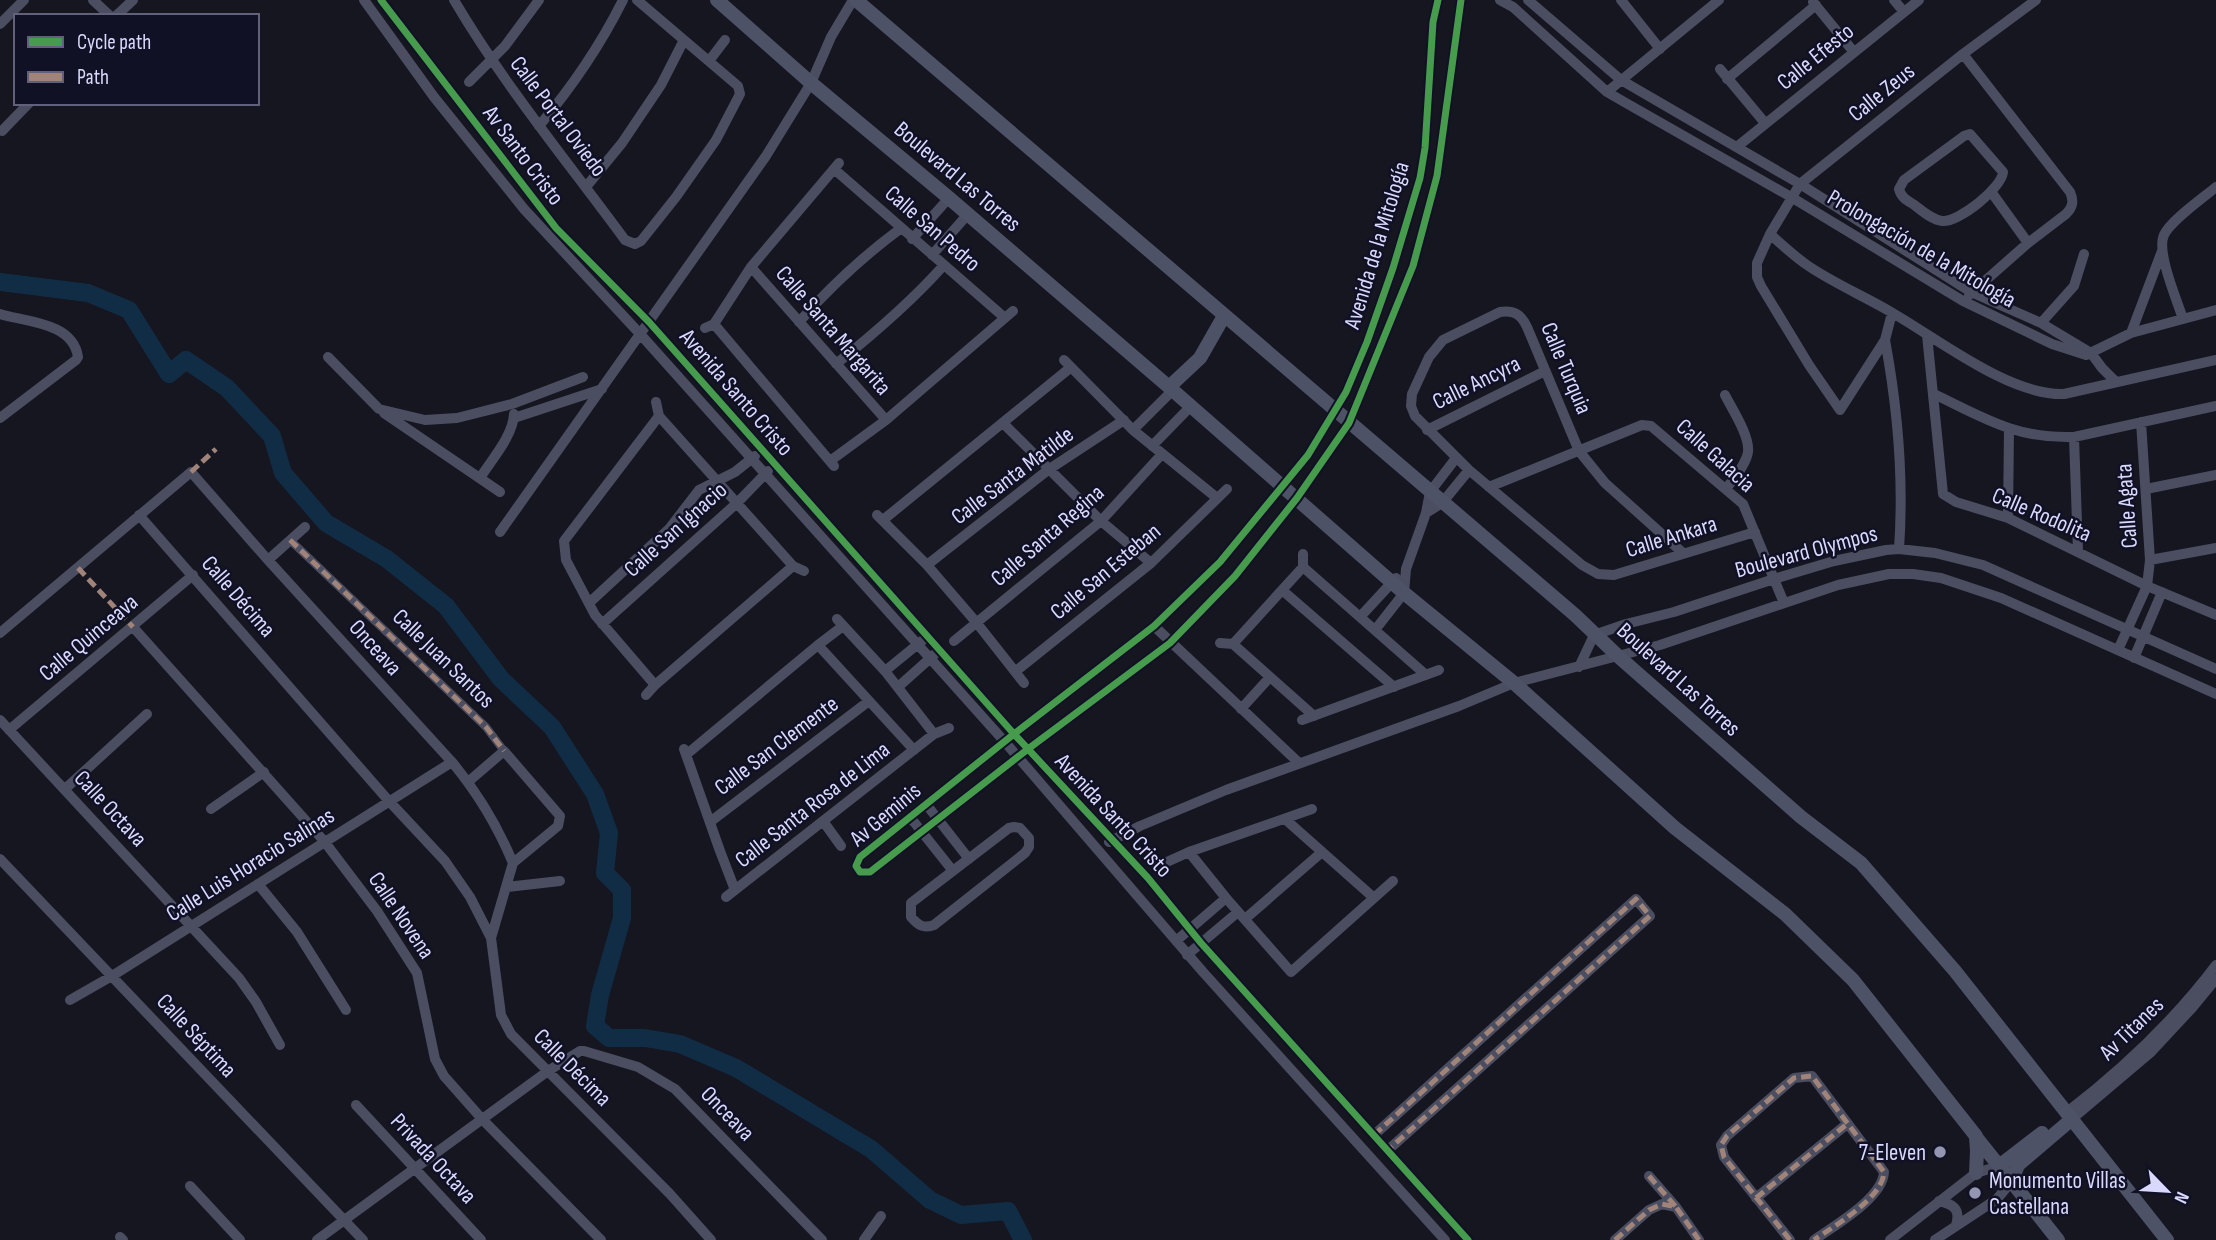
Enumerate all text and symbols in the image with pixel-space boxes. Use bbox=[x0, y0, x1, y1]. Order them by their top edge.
legend bbox=[14, 14, 259, 105]
street label: Calle Efesto bbox=[1772, 17, 1860, 96]
text: Cycle path bbox=[77, 30, 151, 55]
street label: Calle Portal Oviedo bbox=[504, 51, 613, 182]
street label: Calle Zeus bbox=[1843, 58, 1920, 128]
text: Path bbox=[77, 65, 109, 90]
street label: Av Santo Cristo bbox=[476, 99, 570, 211]
street label: Boulevard Las Torres bbox=[888, 116, 1026, 238]
street label: Avenida de la Mitología bbox=[1338, 158, 1416, 333]
street label: Calle San Pedro bbox=[879, 180, 986, 278]
street label: Prolongación de la Mitología bbox=[1822, 183, 2021, 314]
street label: Calle Santa Margarita bbox=[770, 260, 897, 401]
street label: Calle Turquia bbox=[1534, 318, 1598, 418]
street label: Avenida Santo Cristo bbox=[673, 323, 799, 462]
street label: Calle Ancyra bbox=[1428, 350, 1525, 416]
street label: Calle Galacia bbox=[1670, 413, 1761, 499]
street label: Calle Santa Matilde bbox=[946, 421, 1079, 531]
street label: Calle Agata bbox=[2110, 463, 2144, 549]
street label: Calle San Ignacio bbox=[618, 476, 733, 583]
street label: Calle Santa Regina bbox=[985, 479, 1110, 593]
street label: Calle Rodolita bbox=[1988, 482, 2095, 548]
street label: Calle Ankara bbox=[1622, 510, 1720, 564]
street label: Calle San Esteban bbox=[1045, 518, 1166, 626]
street label: Boulevard Olympos bbox=[1732, 520, 1881, 584]
street label: Calle Décima bbox=[195, 550, 281, 643]
street label: Calle Quinceava bbox=[33, 588, 144, 687]
street label: Calle Juan Santos bbox=[386, 603, 500, 714]
street label: Onceava bbox=[343, 614, 408, 681]
street label: Boulevard Las Torres bbox=[1611, 617, 1746, 743]
street label: Calle San Clemente bbox=[709, 690, 844, 802]
street label: Calle Santa Rosa de Lima bbox=[730, 736, 896, 874]
street label: Avenida Santo Cristo bbox=[1048, 747, 1178, 883]
street label: Calle Octava bbox=[68, 765, 153, 853]
street label: Av Geminis bbox=[844, 777, 927, 853]
street label: Calle Luis Horacio Salinas bbox=[161, 802, 340, 928]
street label: Calle Novena bbox=[362, 867, 440, 964]
street label: Calle Séptima bbox=[150, 988, 242, 1083]
street label: Av Titanes bbox=[2093, 991, 2170, 1067]
street label: Calle Décima bbox=[527, 1023, 617, 1113]
street label: Onceava bbox=[694, 1080, 760, 1147]
street label: Privada Octava bbox=[384, 1108, 482, 1210]
place label: 7-Eleven bbox=[1859, 1139, 1926, 1167]
marker: 7-Eleven bbox=[1932, 1144, 1948, 1160]
north arrow bbox=[2132, 1156, 2202, 1226]
place label: Monumento Villas Castellana bbox=[1989, 1167, 2126, 1221]
marker: Monumento Villas Castellana bbox=[1967, 1185, 1983, 1201]
text: N bbox=[2168, 1188, 2194, 1207]

